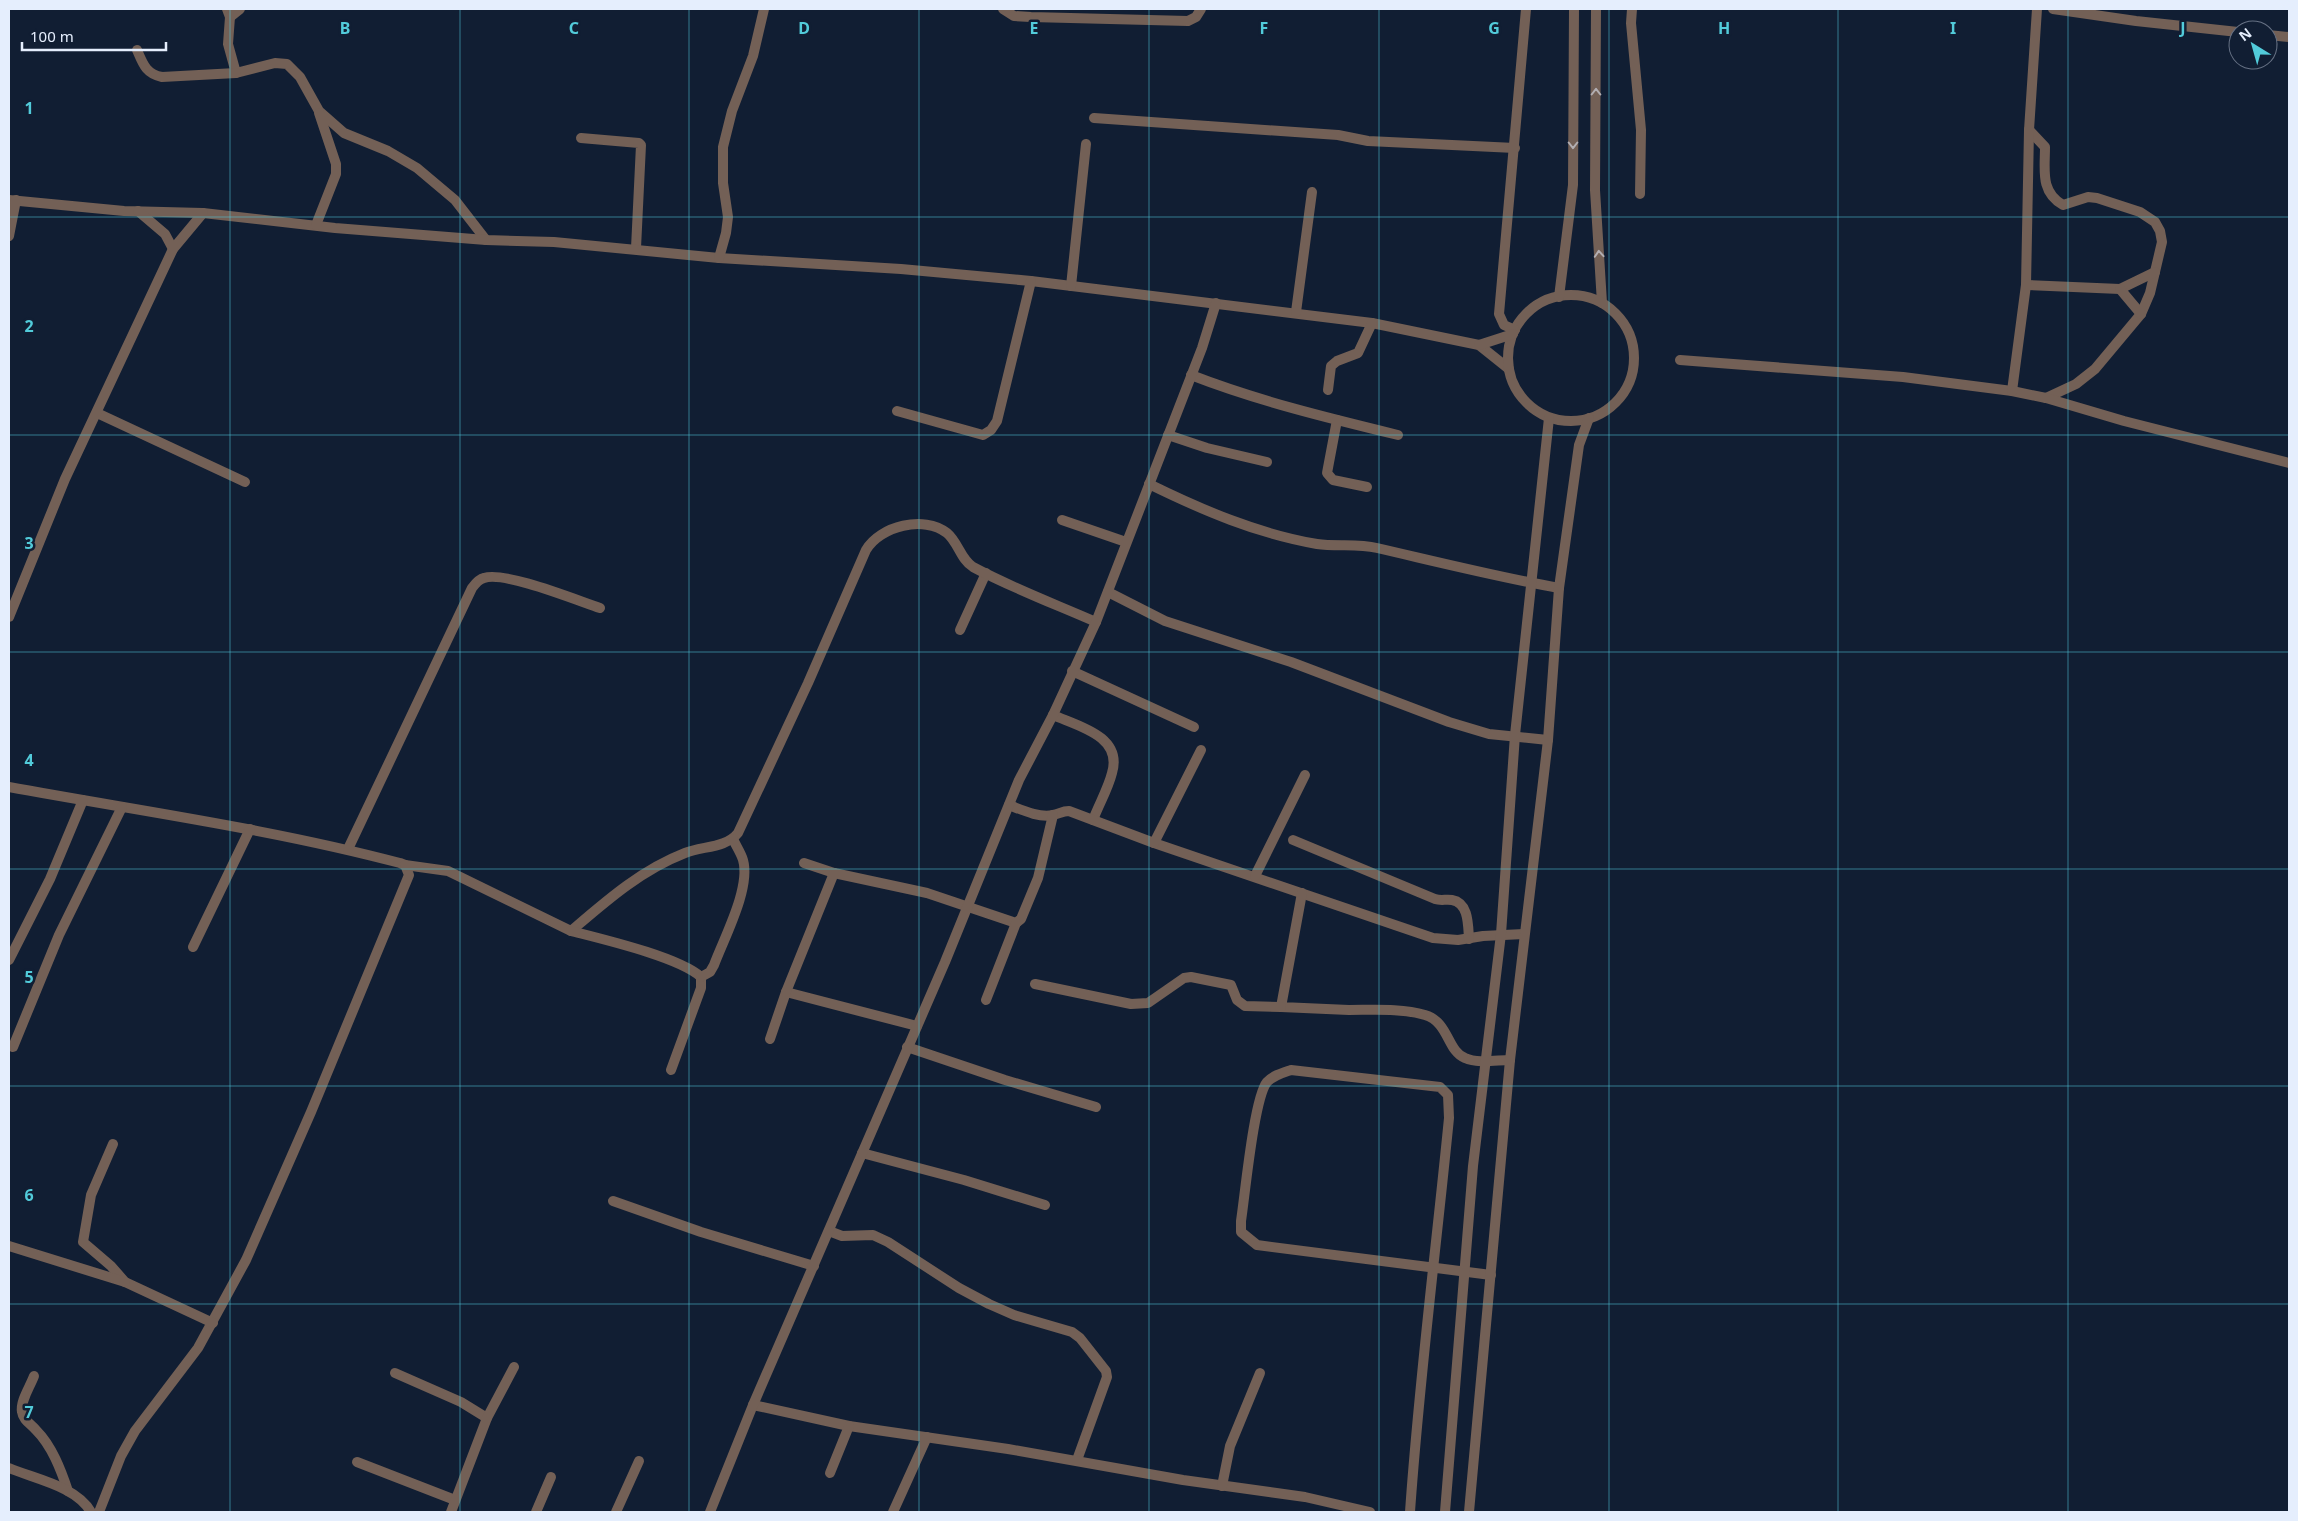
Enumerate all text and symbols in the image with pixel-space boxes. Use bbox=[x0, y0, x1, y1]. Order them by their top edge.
text: B bbox=[340, 17, 350, 39]
text: C bbox=[569, 17, 579, 39]
text: D bbox=[798, 17, 810, 39]
text: E bbox=[1030, 17, 1039, 39]
text: F bbox=[1260, 17, 1268, 39]
text: G bbox=[1488, 17, 1500, 39]
text: H bbox=[1718, 17, 1730, 39]
text: I bbox=[1950, 17, 1956, 39]
text: J bbox=[2178, 17, 2186, 39]
scale bar bbox=[22, 20, 166, 52]
north arrow bbox=[2228, 20, 2278, 70]
text: N bbox=[2235, 23, 2255, 45]
text: 100 m bbox=[30, 26, 74, 46]
one-way arrow bbox=[1591, 88, 1601, 96]
text: 1 bbox=[24, 97, 34, 119]
one-way arrow bbox=[1568, 142, 1578, 149]
one-way arrow bbox=[1594, 250, 1605, 258]
text: 2 bbox=[24, 315, 34, 337]
text: 3 bbox=[24, 532, 34, 554]
text: 4 bbox=[24, 749, 34, 771]
text: 5 bbox=[24, 966, 34, 988]
text: 6 bbox=[24, 1184, 34, 1206]
text: 7 bbox=[24, 1401, 34, 1423]

